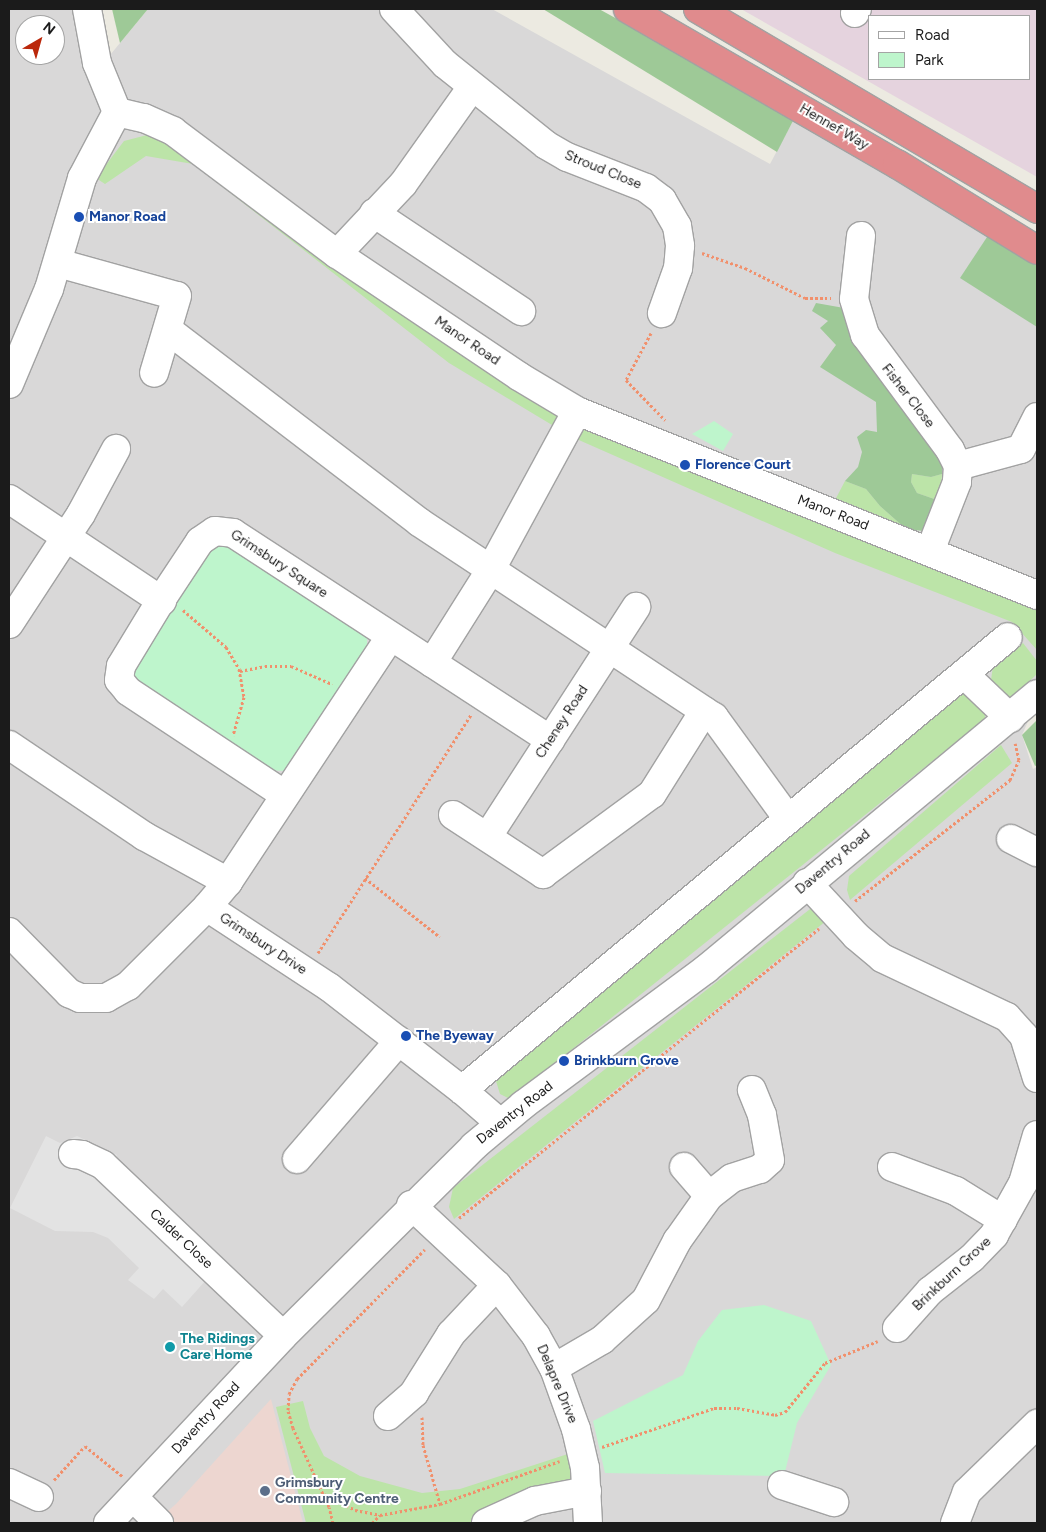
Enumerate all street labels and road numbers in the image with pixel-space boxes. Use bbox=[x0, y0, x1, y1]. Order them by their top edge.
street label: Hennef Way bbox=[796, 100, 872, 154]
street label: Stroud Close bbox=[562, 147, 644, 193]
street label: Manor Road bbox=[431, 313, 503, 369]
street label: Fisher Close bbox=[878, 361, 938, 431]
street label: Manor Road bbox=[795, 492, 871, 534]
street label: Grimsbury Square bbox=[227, 526, 331, 602]
street label: Cheney Road bbox=[532, 682, 592, 762]
street label: Daventry Road bbox=[792, 826, 874, 898]
street label: Grimsbury Drive bbox=[216, 909, 310, 979]
street label: Daventry Road bbox=[473, 1078, 557, 1148]
street label: Calder Close bbox=[146, 1206, 216, 1272]
street label: Brinkburn Grove bbox=[909, 1233, 995, 1315]
street label: Delapre Drive bbox=[533, 1342, 581, 1426]
street label: Daventry Road bbox=[168, 1379, 244, 1457]

